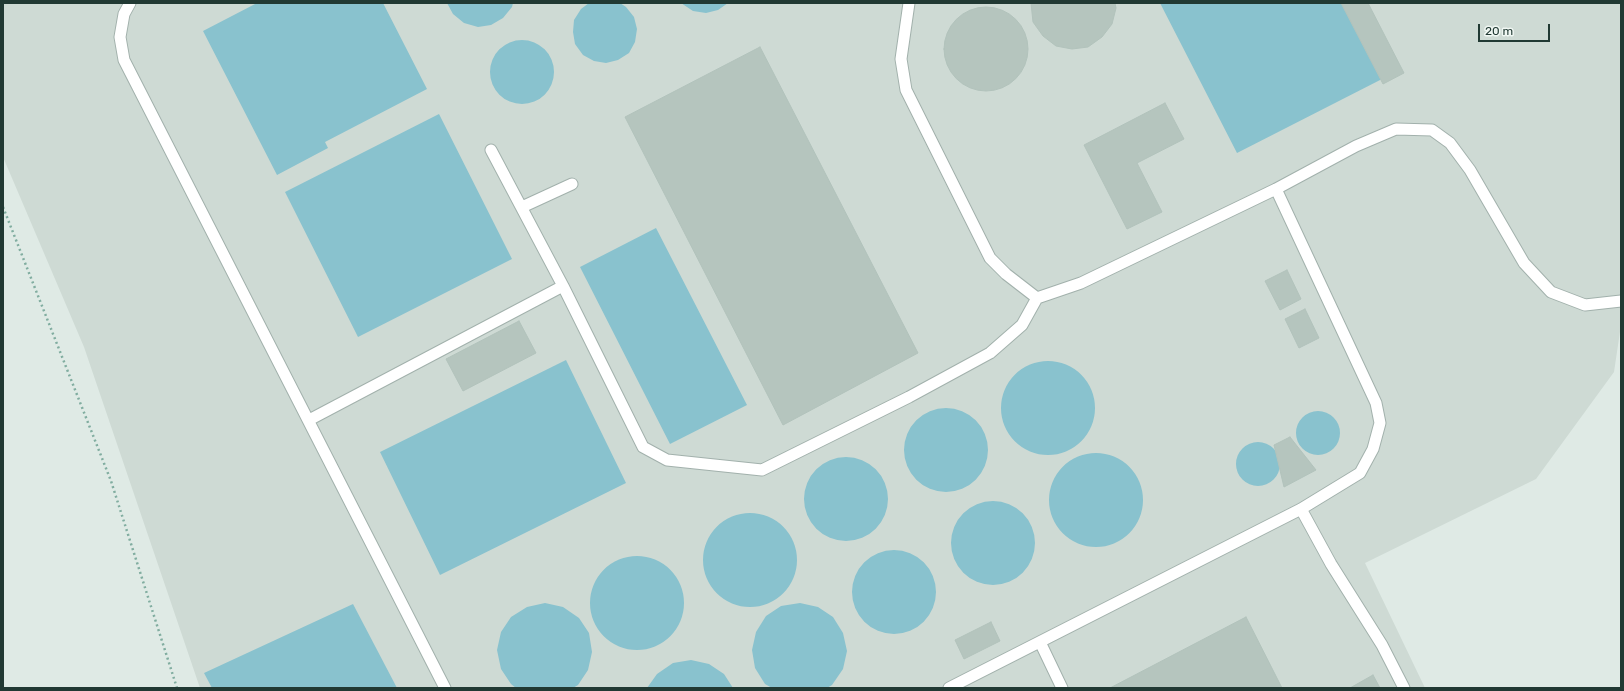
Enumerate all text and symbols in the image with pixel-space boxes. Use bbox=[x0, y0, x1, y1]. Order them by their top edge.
scale bar bbox=[1480, 16, 1552, 42]
text: 20 m bbox=[1485, 24, 1513, 38]

